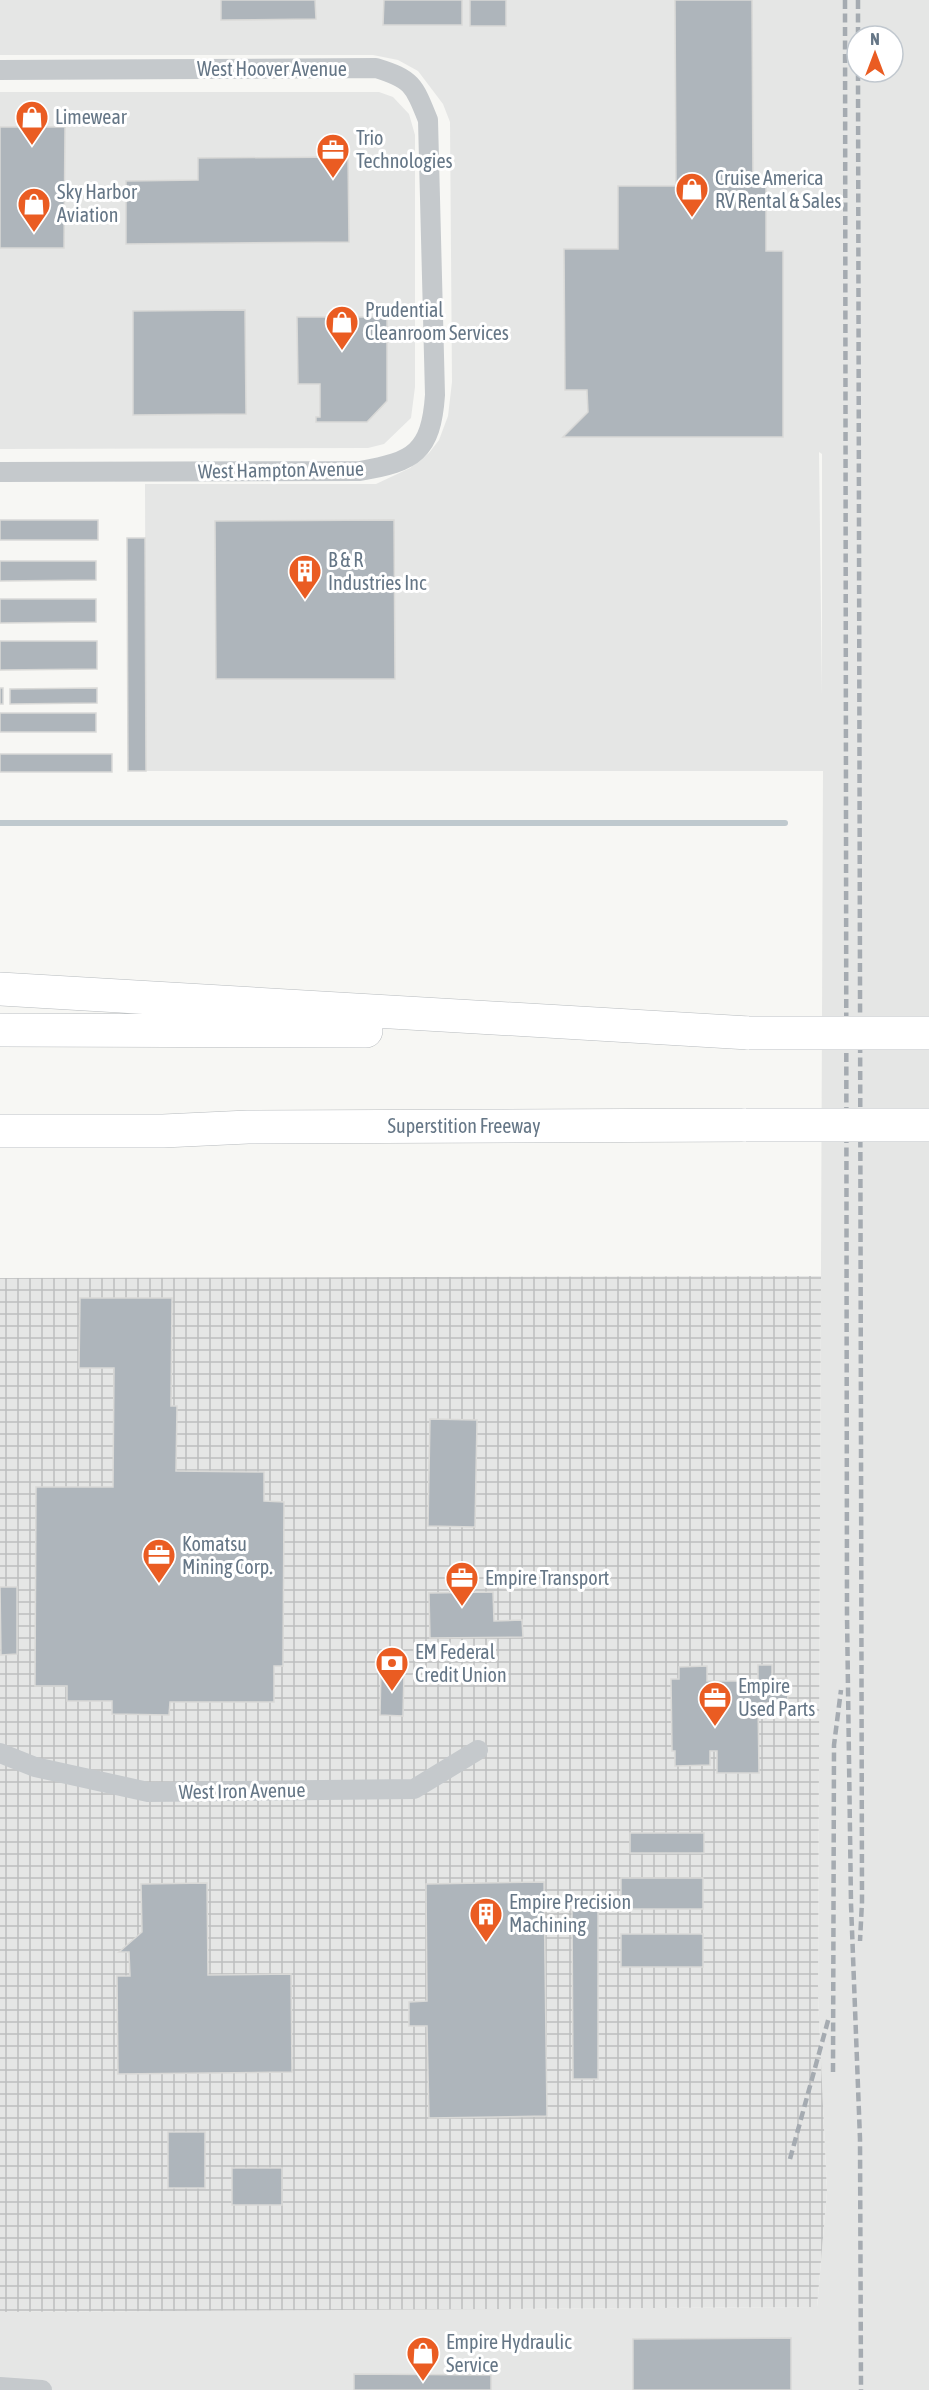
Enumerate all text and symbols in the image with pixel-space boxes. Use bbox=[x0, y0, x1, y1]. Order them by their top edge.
north arrow bbox=[845, 24, 905, 84]
text: N bbox=[870, 30, 880, 48]
street label: West Hoover Avenue bbox=[197, 57, 347, 80]
shop icon: Limewear bbox=[14, 99, 50, 146]
place label: Limewear bbox=[55, 105, 128, 128]
place label: Trio Technologies bbox=[356, 126, 453, 172]
office icon: Trio Technologies bbox=[315, 132, 351, 179]
place label: Cruise America RV Rental & Sales bbox=[715, 166, 841, 212]
shop icon: Cruise America RV Rental & Sales bbox=[674, 171, 710, 218]
place label: Sky Harbor Aviation bbox=[57, 180, 138, 226]
shop icon: Sky Harbor Aviation bbox=[16, 186, 52, 233]
place label: Prudential Cleanroom Services bbox=[365, 298, 509, 344]
shop icon: Prudential Cleanroom Services bbox=[324, 304, 360, 351]
street label: West Hampton Avenue bbox=[198, 457, 364, 482]
place label: B & R Industries Inc bbox=[328, 548, 427, 594]
building icon: B & R Industries Inc bbox=[287, 553, 323, 600]
street label: Superstition Freeway bbox=[388, 1114, 540, 1137]
place label: Komatsu Mining Corp. bbox=[182, 1532, 273, 1578]
office icon: Komatsu Mining Corp. bbox=[141, 1537, 177, 1584]
office icon: Empire Transport bbox=[444, 1560, 480, 1607]
place label: Empire Transport bbox=[485, 1566, 609, 1589]
place label: EM Federal Credit Union bbox=[415, 1640, 507, 1686]
bank icon: EM Federal Credit Union bbox=[374, 1645, 410, 1692]
place label: Empire Used Parts bbox=[738, 1674, 815, 1720]
office icon: Empire Used Parts bbox=[697, 1680, 733, 1727]
street label: West Iron Avenue bbox=[178, 1778, 306, 1803]
place label: Empire Precision Machining bbox=[509, 1890, 631, 1936]
building icon: Empire Precision Machining bbox=[468, 1896, 504, 1943]
place label: Empire Hydraulic Service bbox=[446, 2330, 572, 2376]
shop icon: Empire Hydraulic Service bbox=[405, 2335, 441, 2382]

